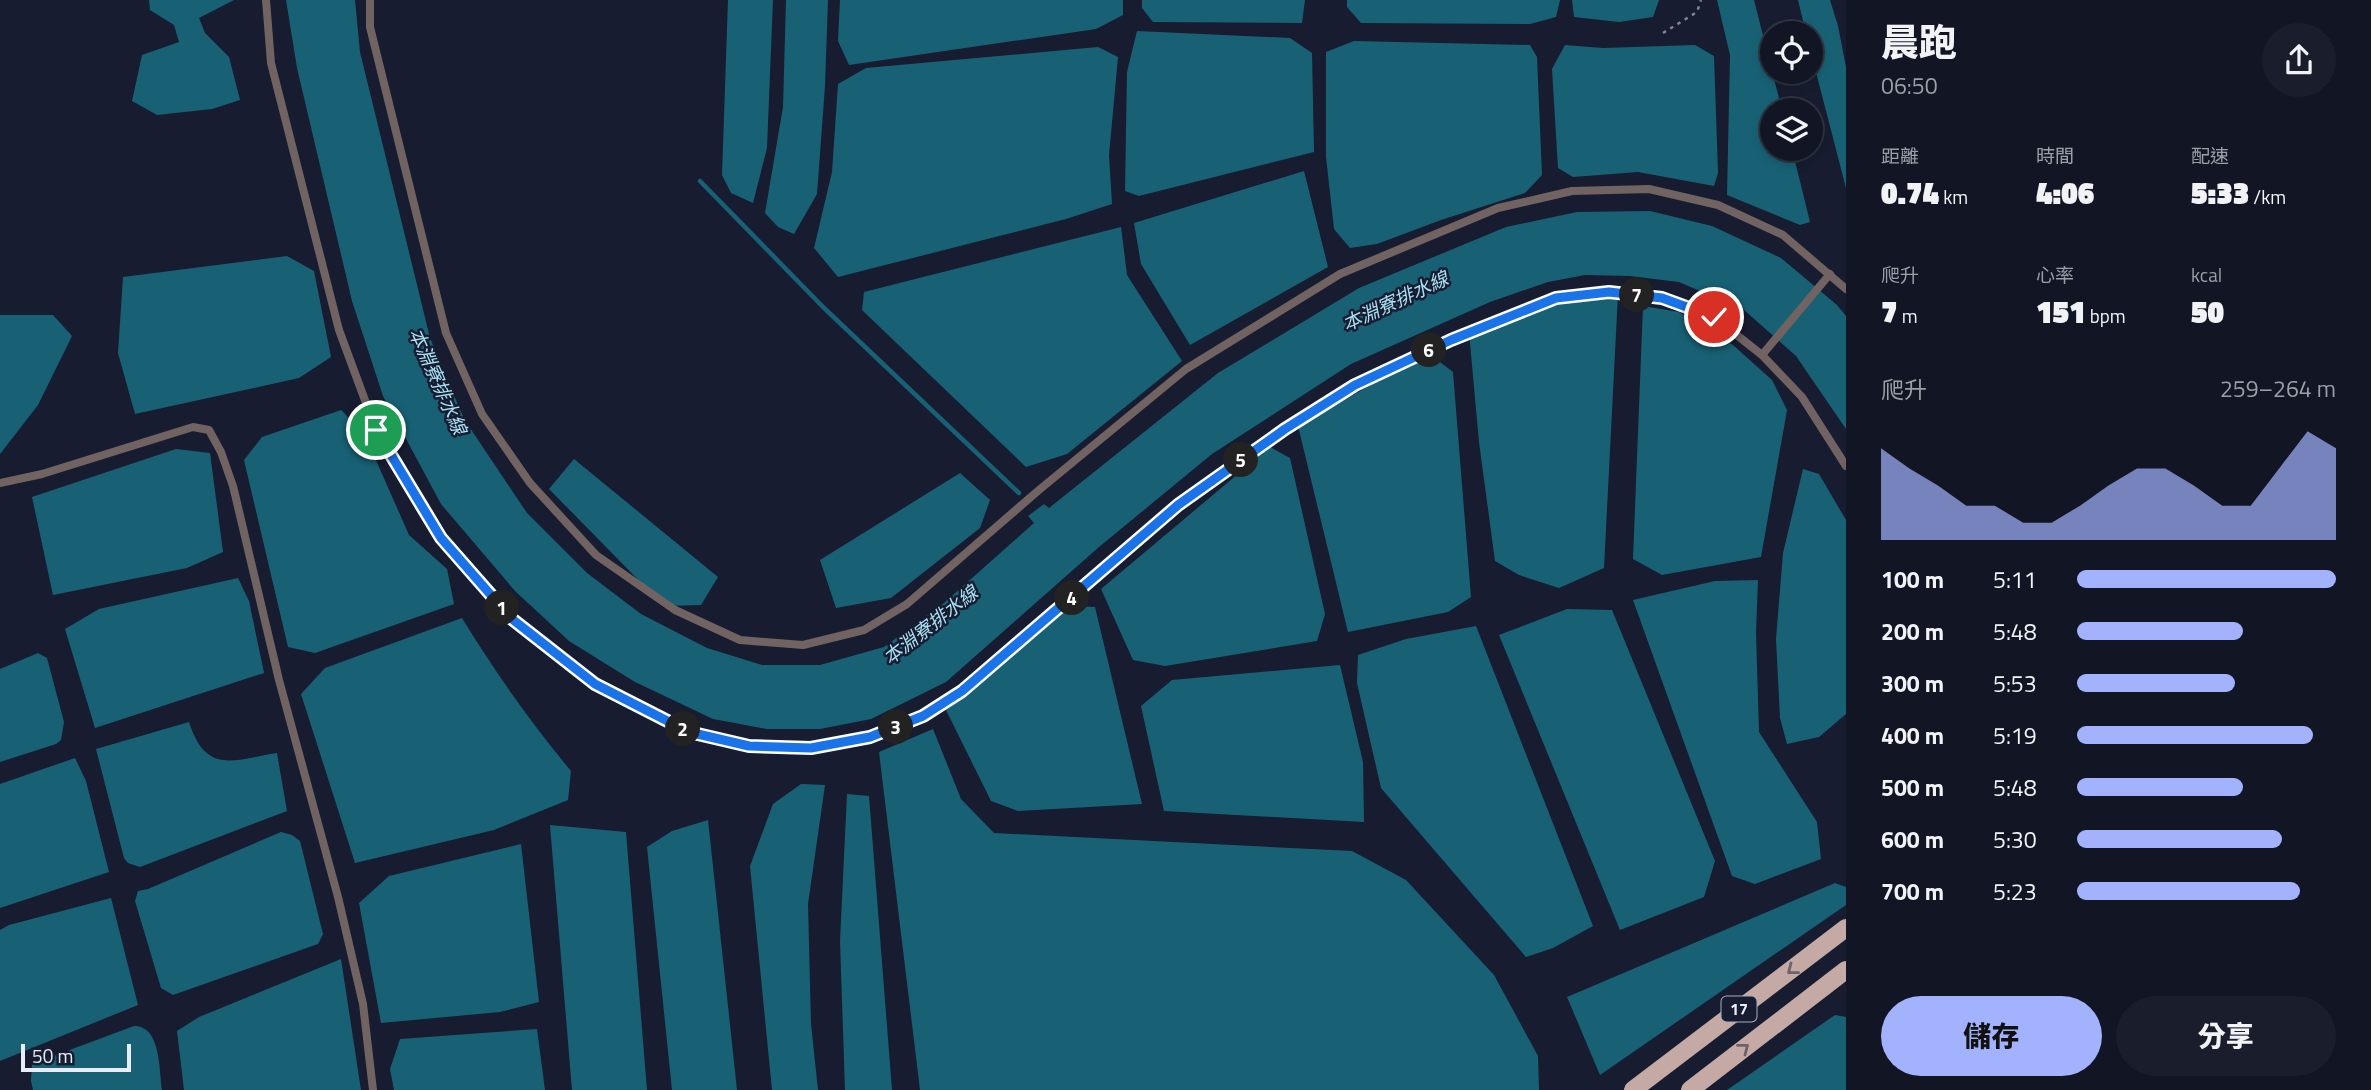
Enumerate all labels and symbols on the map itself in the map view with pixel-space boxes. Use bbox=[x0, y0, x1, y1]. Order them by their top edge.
water label: 本淵寮排水線 bbox=[1337, 262, 1454, 338]
pin: 7 bbox=[1620, 278, 1654, 312]
pin bbox=[1684, 287, 1744, 347]
water label: 本淵寮排水線 bbox=[402, 323, 476, 441]
pin: 6 bbox=[1412, 332, 1446, 368]
pin bbox=[346, 400, 406, 460]
pin: 5 bbox=[1224, 442, 1258, 477]
water label: 本淵寮排水線 bbox=[876, 577, 985, 671]
pin: 4 bbox=[1054, 580, 1090, 616]
pin: 1 bbox=[484, 590, 520, 626]
pin: 3 bbox=[878, 710, 914, 744]
pin: 2 bbox=[666, 712, 700, 746]
one-way arrow bbox=[1787, 961, 1800, 974]
road number: 17 bbox=[1722, 996, 1756, 1021]
scale bar bbox=[21, 1041, 131, 1073]
one-way arrow bbox=[1736, 1044, 1749, 1057]

